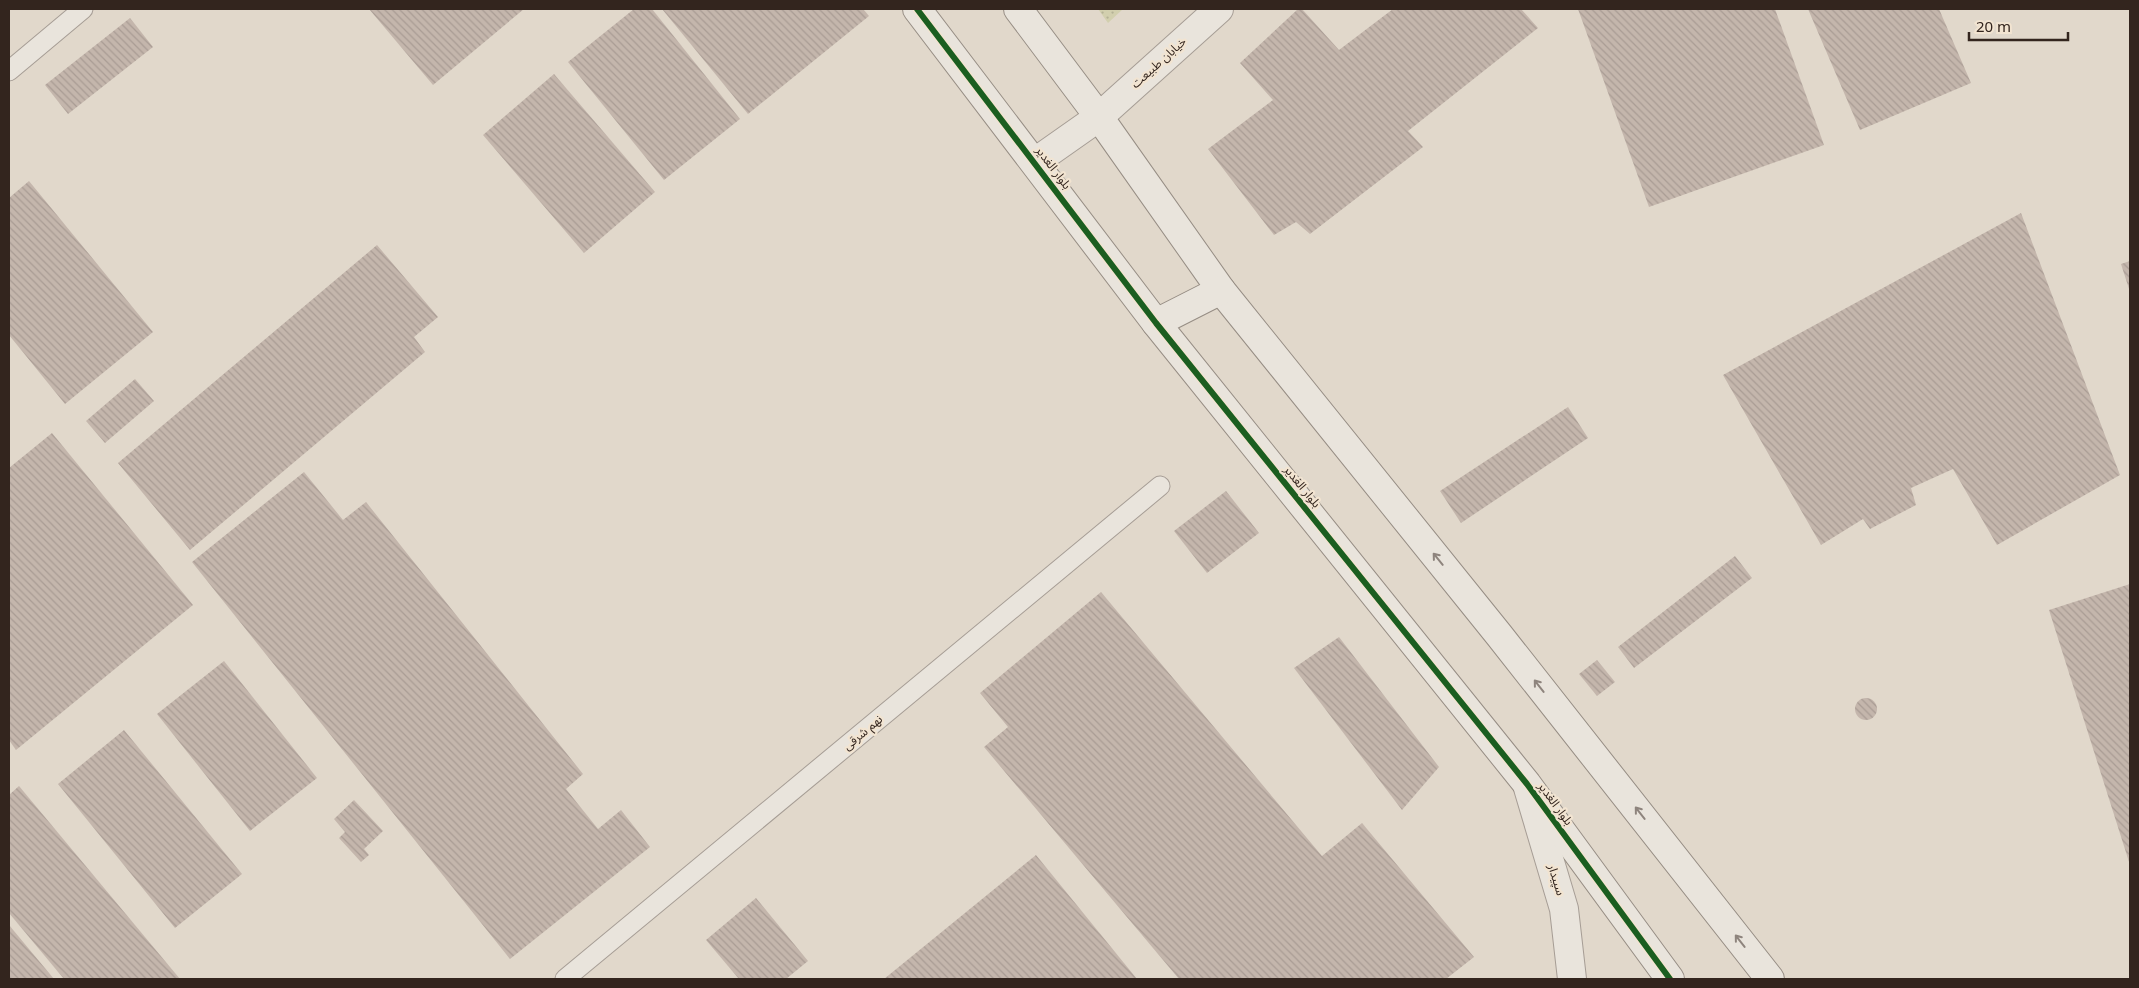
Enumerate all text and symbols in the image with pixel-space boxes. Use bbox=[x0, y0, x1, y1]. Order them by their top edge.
scale bar bbox=[1969, 10, 2068, 42]
text: 20 m bbox=[1976, 11, 2011, 43]
street label: خیابان طبیعت bbox=[1125, 31, 1193, 95]
street label: بلوار الغدیر bbox=[1027, 140, 1078, 195]
street label: بلوار الغدیر bbox=[1276, 459, 1327, 514]
one-way arrow bbox=[1432, 552, 1443, 565]
one-way arrow bbox=[1534, 679, 1545, 692]
street label: نهم شرقی bbox=[837, 708, 889, 758]
street label: بلوار الغدیر bbox=[1530, 776, 1580, 832]
one-way arrow bbox=[1634, 807, 1645, 820]
street label: سپیدار bbox=[1539, 860, 1573, 899]
one-way arrow bbox=[1735, 935, 1746, 948]

